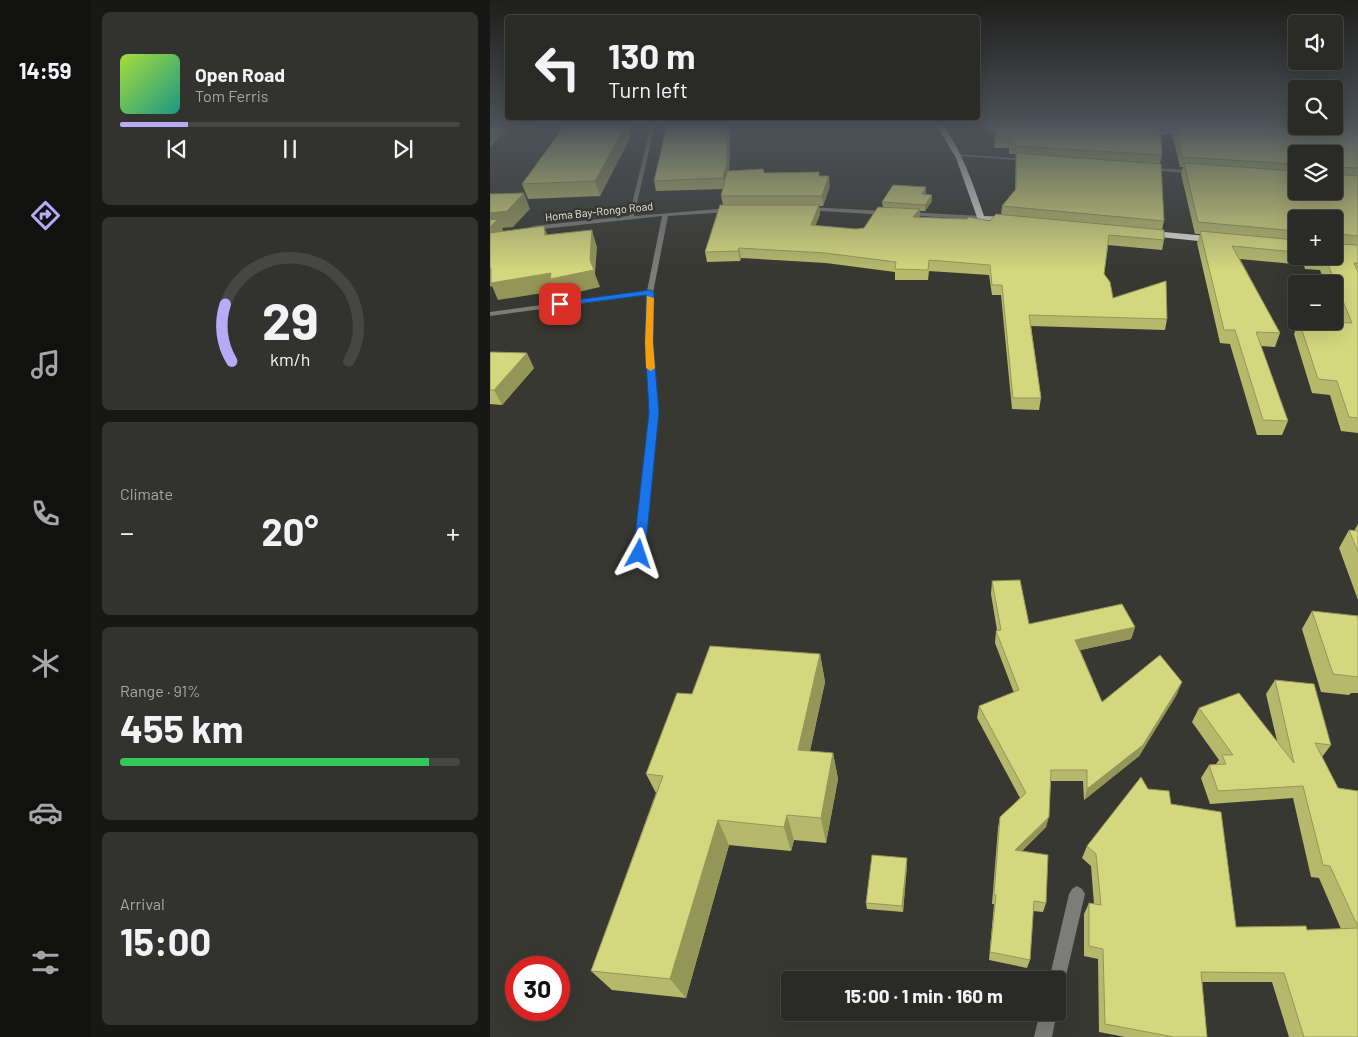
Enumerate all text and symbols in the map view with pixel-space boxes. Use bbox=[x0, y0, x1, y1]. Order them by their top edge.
map controls bbox=[1288, 15, 1343, 330]
button: sound bbox=[1288, 15, 1343, 70]
text: 130 m bbox=[608, 34, 695, 76]
icon: left bbox=[525, 35, 590, 100]
text: 14:59 bbox=[19, 57, 71, 83]
text: Open Road bbox=[195, 63, 285, 86]
text: Turn left bbox=[608, 76, 688, 102]
button: search bbox=[1288, 80, 1343, 135]
text: Tom Ferris bbox=[195, 86, 269, 105]
icon: previous bbox=[163, 135, 191, 163]
icon: pause bbox=[276, 135, 304, 163]
icon: next bbox=[389, 135, 417, 163]
button: layers bbox=[1288, 145, 1343, 200]
icon: directions bbox=[28, 198, 63, 233]
street label: Homa Bay-Rongo Road bbox=[544, 199, 654, 223]
button: + bbox=[1288, 210, 1343, 265]
button: − bbox=[1288, 275, 1343, 330]
pin bbox=[539, 283, 581, 325]
text: 29 bbox=[262, 288, 318, 350]
icon: arrive bbox=[546, 290, 574, 318]
icon: music bbox=[28, 347, 63, 382]
text: km/h bbox=[270, 348, 310, 370]
text: Climate bbox=[120, 484, 173, 503]
icon: phone bbox=[28, 496, 63, 531]
text: 20° bbox=[261, 508, 319, 554]
text: − bbox=[120, 515, 134, 549]
text: + bbox=[446, 515, 460, 549]
position arrow bbox=[612, 527, 664, 579]
icon: climate bbox=[28, 646, 63, 681]
text: Range · 91% bbox=[120, 681, 201, 700]
text: 455 km bbox=[120, 705, 244, 751]
icon: car bbox=[28, 795, 63, 830]
text: Arrival bbox=[120, 894, 165, 913]
text: 15:00 bbox=[120, 918, 211, 964]
icon: filters bbox=[28, 945, 63, 980]
speed limit sign: 30 bbox=[505, 956, 570, 1021]
text: 15:00 · 1 min · 160 m bbox=[844, 984, 1003, 1007]

